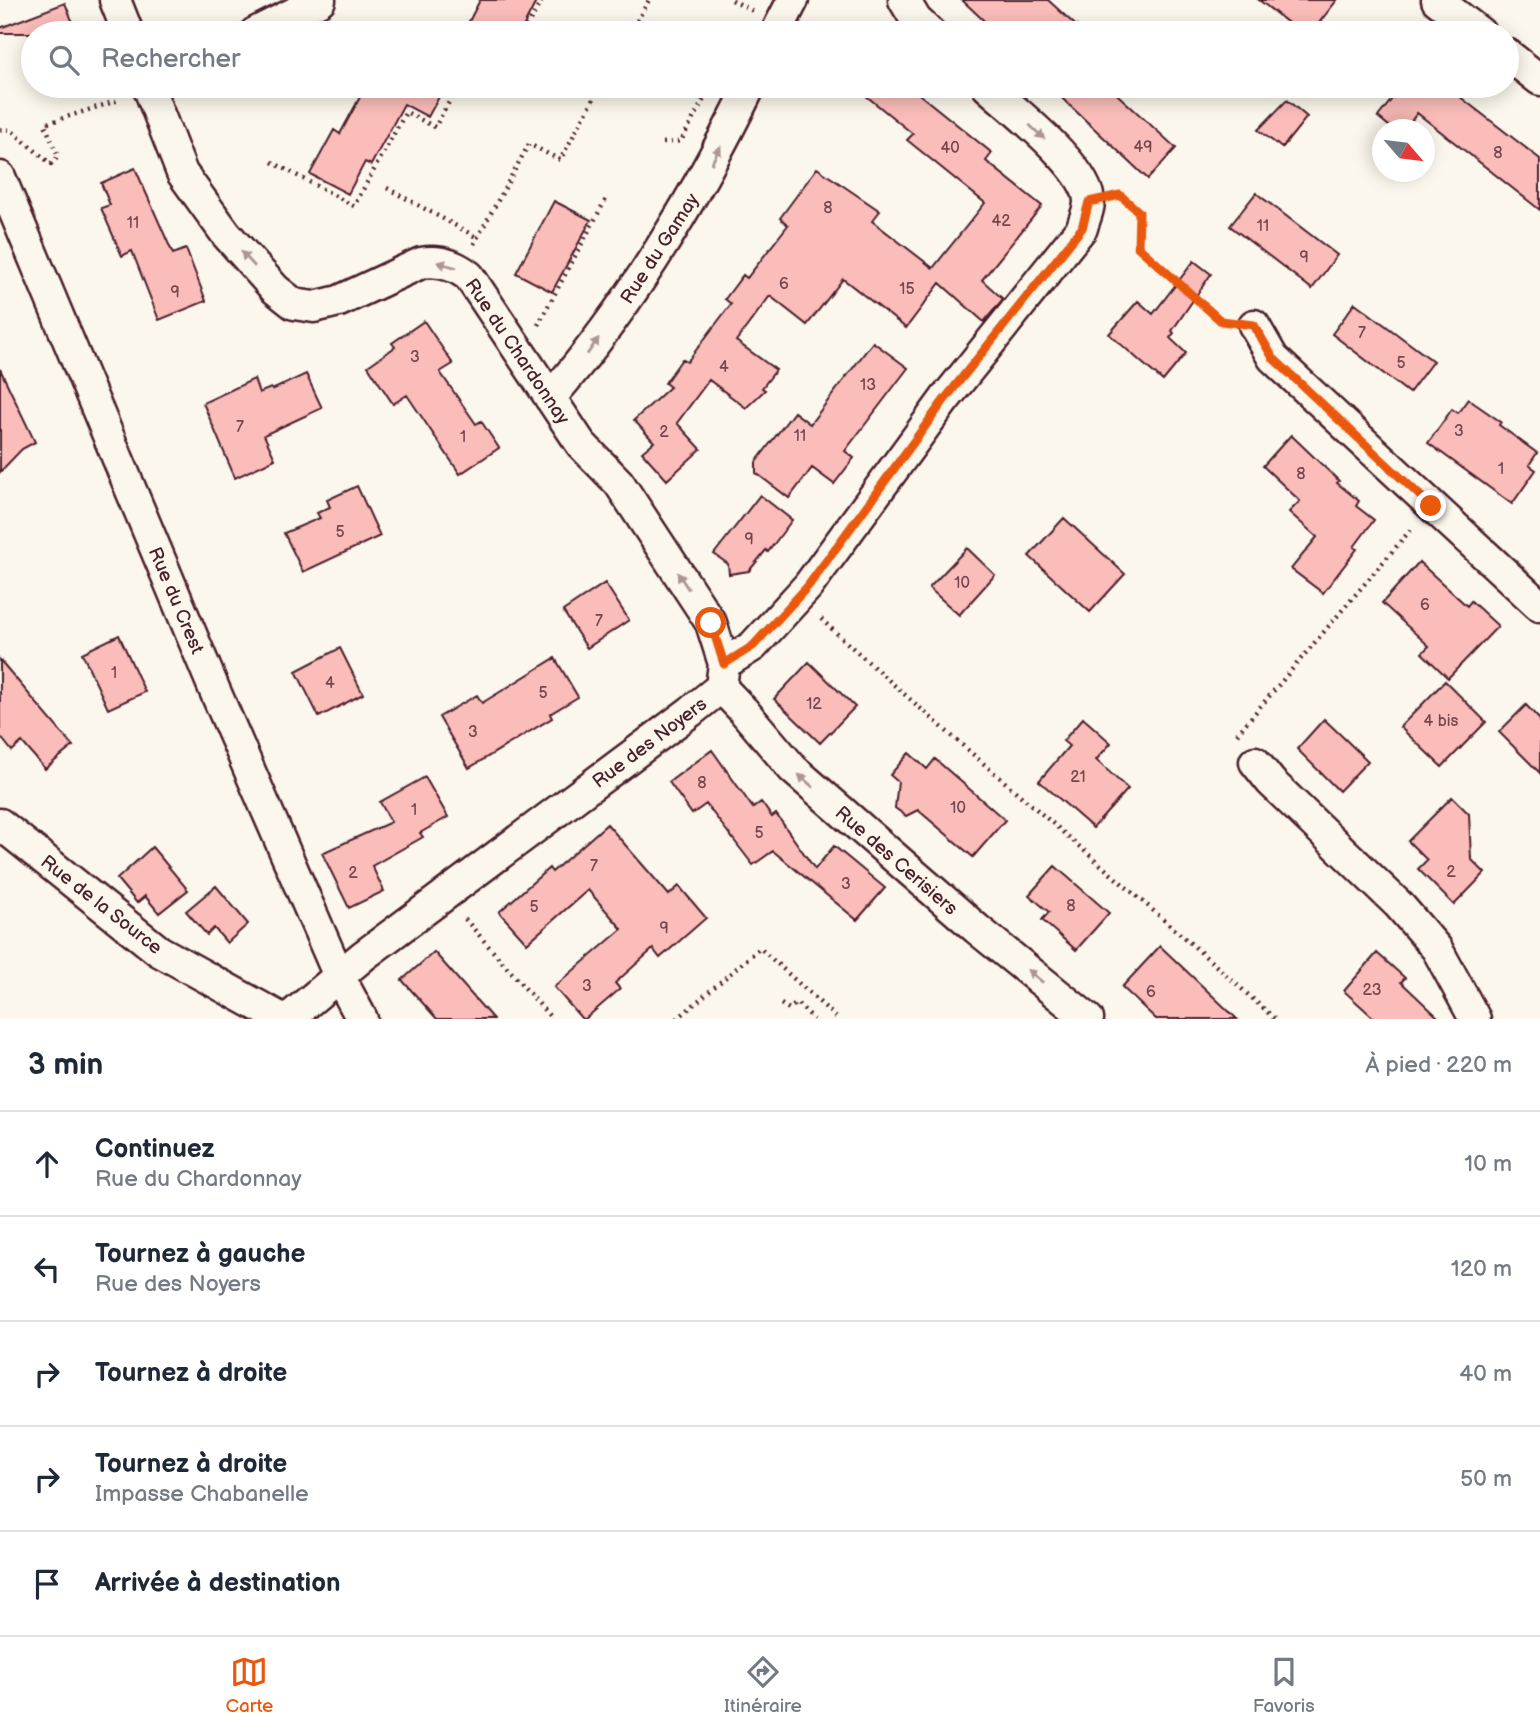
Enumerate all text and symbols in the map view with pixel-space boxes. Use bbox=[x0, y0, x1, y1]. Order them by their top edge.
search box bbox=[21, 21, 1519, 98]
icon: search bbox=[45, 41, 83, 79]
text: Rechercher bbox=[101, 44, 240, 75]
north arrow bbox=[1372, 119, 1435, 182]
one-way arrow bbox=[1028, 124, 1046, 140]
house number: 49 bbox=[1133, 138, 1153, 157]
house number: 40 bbox=[940, 139, 960, 158]
house number: 8 bbox=[1493, 144, 1503, 163]
one-way arrow bbox=[710, 145, 722, 164]
street label: Rue du Gamay bbox=[616, 189, 705, 308]
house number: 8 bbox=[823, 199, 833, 218]
house number: 42 bbox=[991, 212, 1011, 231]
house number: 11 bbox=[127, 214, 139, 233]
house number: 11 bbox=[1257, 217, 1269, 236]
house number: 9 bbox=[1299, 248, 1309, 267]
one-way arrow bbox=[240, 250, 256, 268]
one-way arrow bbox=[435, 259, 457, 270]
street label: Rue du Chardonnay bbox=[459, 275, 574, 429]
house number: 6 bbox=[779, 275, 789, 294]
house number: 15 bbox=[899, 280, 915, 299]
house number: 9 bbox=[170, 283, 180, 302]
house number: 7 bbox=[1358, 324, 1366, 343]
one-way arrow bbox=[586, 337, 600, 355]
house number: 3 bbox=[410, 348, 420, 367]
house number: 5 bbox=[1396, 354, 1406, 373]
house number: 4 bbox=[719, 358, 729, 377]
house number: 13 bbox=[860, 376, 876, 395]
house number: 7 bbox=[236, 418, 244, 437]
house number: 3 bbox=[1454, 422, 1464, 441]
house number: 2 bbox=[659, 423, 669, 442]
house number: 11 bbox=[794, 427, 806, 446]
house number: 1 bbox=[460, 428, 466, 447]
house number: 1 bbox=[1498, 460, 1504, 479]
house number: 8 bbox=[1296, 465, 1306, 484]
route end bbox=[1415, 490, 1446, 521]
house number: 5 bbox=[335, 523, 345, 542]
house number: 9 bbox=[744, 530, 754, 549]
street label: Rue du Crest bbox=[143, 544, 208, 658]
one-way arrow bbox=[676, 572, 690, 590]
house number: 10 bbox=[954, 574, 970, 593]
house number: 6 bbox=[1420, 596, 1430, 615]
route start bbox=[695, 607, 726, 638]
house number: 7 bbox=[595, 612, 603, 631]
house number: 1 bbox=[111, 664, 117, 683]
house number: 4 bbox=[325, 674, 335, 693]
house number: 5 bbox=[538, 684, 548, 703]
street label: Rue des Noyers bbox=[588, 693, 712, 794]
house number: 12 bbox=[806, 695, 822, 714]
house number: 4 bis bbox=[1424, 712, 1458, 731]
house number: 3 bbox=[468, 723, 478, 742]
house number: 21 bbox=[1070, 768, 1086, 787]
one-way arrow bbox=[797, 773, 815, 789]
house number: 8 bbox=[697, 774, 707, 793]
house number: 10 bbox=[950, 799, 966, 818]
house number: 1 bbox=[411, 801, 417, 820]
street label: Rue des Cerisiers bbox=[830, 802, 962, 921]
house number: 5 bbox=[754, 824, 764, 843]
street label: Rue de la Source bbox=[36, 851, 166, 960]
house number: 7 bbox=[590, 857, 598, 876]
house number: 2 bbox=[1446, 863, 1456, 882]
house number: 2 bbox=[348, 864, 358, 883]
house number: 3 bbox=[841, 875, 851, 894]
house number: 8 bbox=[1066, 897, 1076, 916]
house number: 5 bbox=[529, 898, 539, 917]
house number: 9 bbox=[659, 919, 669, 938]
one-way arrow bbox=[1027, 969, 1044, 984]
house number: 3 bbox=[582, 977, 592, 996]
house number: 23 bbox=[1363, 981, 1382, 1000]
house number: 6 bbox=[1146, 983, 1156, 1002]
text: 3 min bbox=[28, 1047, 103, 1083]
text: À pied · 220 m bbox=[1365, 1051, 1512, 1079]
text: Continuez bbox=[95, 1134, 215, 1165]
icon: ahead bbox=[28, 1145, 66, 1183]
text: 10 m bbox=[1464, 1150, 1512, 1178]
text: Rue du Chardonnay bbox=[95, 1165, 302, 1193]
text: Tournez à gauche bbox=[95, 1239, 306, 1270]
icon: left bbox=[28, 1250, 66, 1288]
text: 120 m bbox=[1451, 1255, 1512, 1283]
text: Rue des Noyers bbox=[95, 1270, 261, 1298]
icon: right bbox=[28, 1355, 66, 1393]
text: Tournez à droite bbox=[95, 1358, 287, 1389]
text: 40 m bbox=[1459, 1360, 1512, 1388]
text: Tournez à droite bbox=[95, 1449, 287, 1480]
icon: right bbox=[28, 1460, 66, 1498]
text: 50 m bbox=[1460, 1465, 1512, 1493]
text: Impasse Chabanelle bbox=[95, 1480, 309, 1508]
icon: arrive bbox=[28, 1565, 66, 1603]
text: Arrivée à destination bbox=[95, 1568, 341, 1599]
tab: Carte bbox=[225, 1653, 273, 1718]
tab: Itinéraire bbox=[724, 1653, 802, 1718]
tab: Favoris bbox=[1253, 1653, 1315, 1718]

